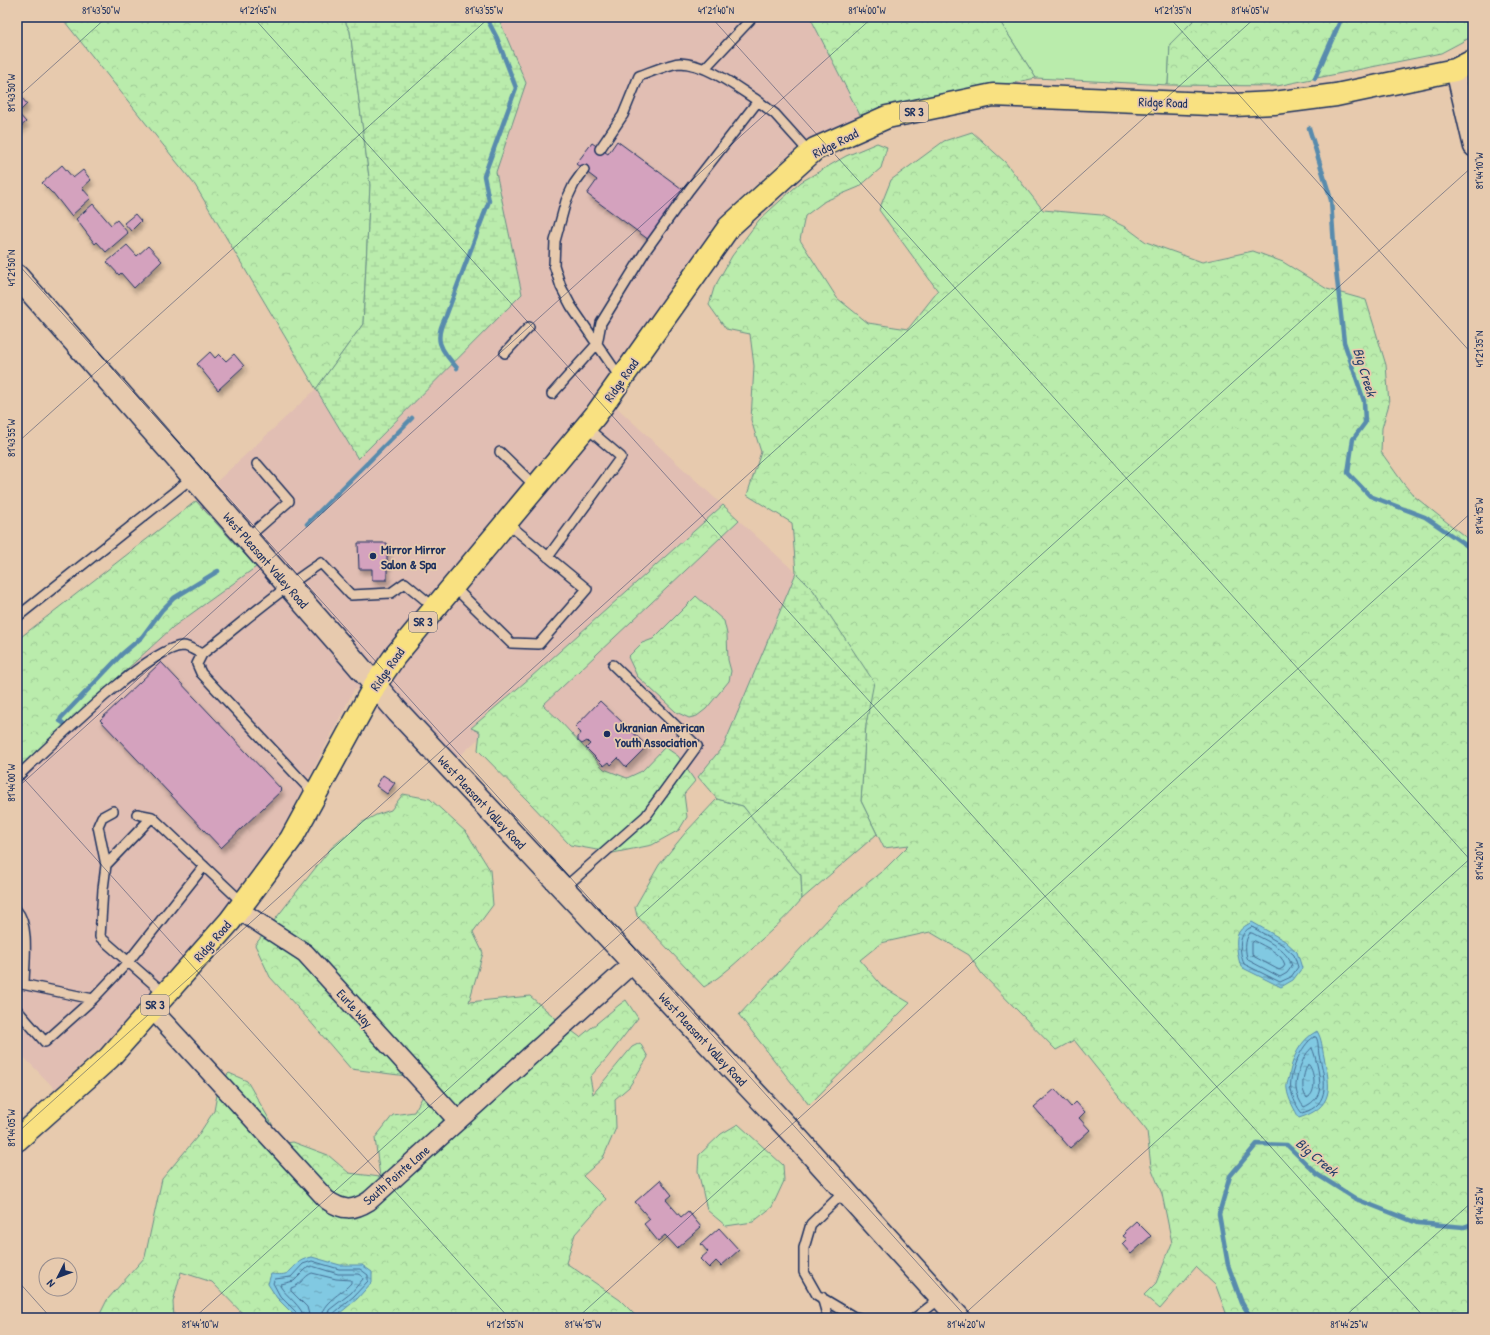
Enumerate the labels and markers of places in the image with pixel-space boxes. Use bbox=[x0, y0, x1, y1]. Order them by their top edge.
place label: Mirror Mirror Salon & Spa bbox=[381, 540, 447, 574]
marker: Mirror Mirror Salon & Spa bbox=[368, 551, 378, 561]
place label: Ukranian American Youth Association bbox=[615, 718, 705, 751]
marker: Ukranian American Youth Association bbox=[602, 729, 612, 739]

